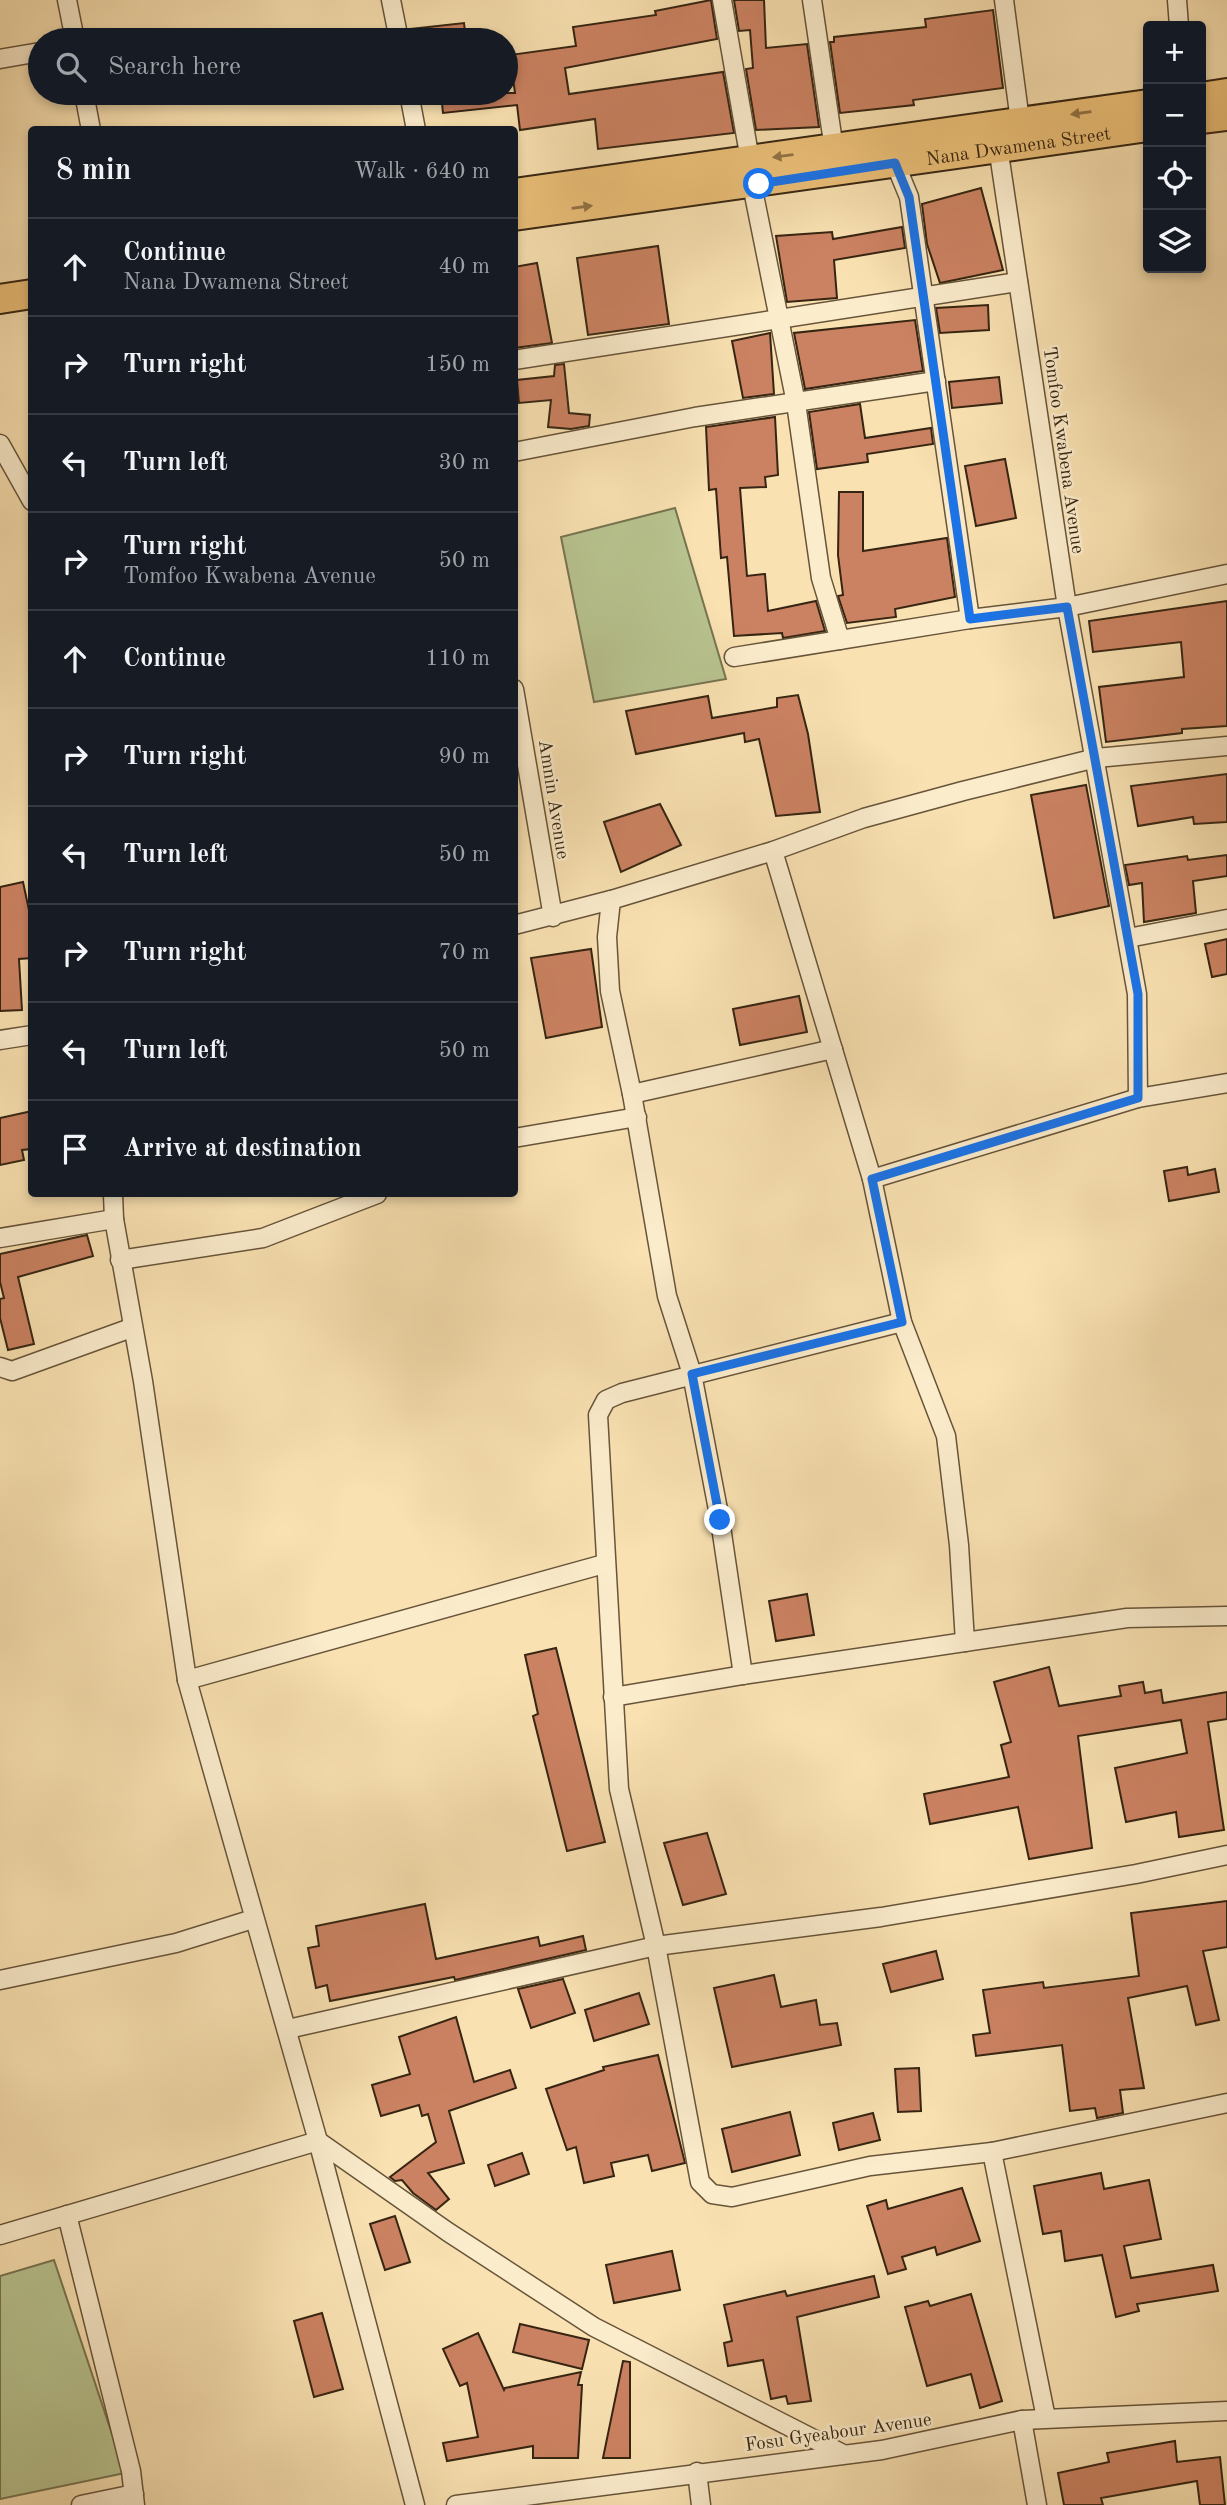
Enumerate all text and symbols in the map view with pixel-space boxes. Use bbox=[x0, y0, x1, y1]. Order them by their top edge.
map controls bbox=[1143, 21, 1206, 273]
button: + bbox=[1143, 21, 1206, 84]
search box bbox=[28, 28, 518, 105]
icon: search bbox=[52, 48, 90, 86]
text: Search here bbox=[108, 54, 241, 80]
button: − bbox=[1143, 84, 1206, 147]
one-way arrow bbox=[1069, 107, 1091, 118]
street label: Nana Dwamena Street bbox=[925, 125, 1112, 170]
button: locate bbox=[1143, 147, 1206, 210]
one-way arrow bbox=[772, 150, 794, 161]
text: 8 min bbox=[56, 156, 131, 186]
text: Walk · 640 m bbox=[354, 160, 490, 183]
route start bbox=[743, 168, 774, 199]
one-way arrow bbox=[571, 202, 593, 213]
button: layers bbox=[1143, 210, 1206, 273]
text: Continue bbox=[123, 240, 226, 266]
icon: ahead bbox=[56, 248, 94, 286]
text: 40 m bbox=[439, 255, 490, 278]
text: Nana Dwamena Street bbox=[123, 271, 349, 294]
icon: right bbox=[56, 346, 94, 384]
street label: Tomfoo Kwabena Avenue bbox=[1039, 346, 1086, 555]
text: Turn right bbox=[123, 352, 246, 378]
text: 150 m bbox=[425, 353, 490, 376]
icon: left bbox=[56, 444, 94, 482]
text: Turn left bbox=[123, 450, 228, 476]
text: 30 m bbox=[439, 451, 490, 474]
text: Turn right bbox=[123, 534, 246, 560]
icon: right bbox=[56, 542, 94, 580]
text: 50 m bbox=[439, 549, 490, 572]
text: Tomfoo Kwabena Avenue bbox=[123, 565, 376, 588]
icon: ahead bbox=[56, 640, 94, 678]
text: Continue bbox=[123, 646, 226, 672]
text: 110 m bbox=[425, 647, 490, 670]
icon: right bbox=[56, 738, 94, 776]
street label: Amnin Avenue bbox=[534, 738, 571, 861]
text: Turn right bbox=[123, 744, 246, 770]
text: 90 m bbox=[439, 745, 490, 768]
icon: left bbox=[56, 836, 94, 874]
text: Turn left bbox=[123, 842, 228, 868]
text: 50 m bbox=[439, 843, 490, 866]
icon: right bbox=[56, 934, 94, 972]
text: Turn right bbox=[123, 940, 246, 966]
text: 70 m bbox=[439, 941, 490, 964]
icon: left bbox=[56, 1032, 94, 1070]
text: Turn left bbox=[123, 1038, 228, 1064]
text: 50 m bbox=[439, 1039, 490, 1062]
icon: arrive bbox=[56, 1130, 94, 1168]
text: Arrive at destination bbox=[123, 1136, 362, 1162]
route end bbox=[704, 1504, 735, 1535]
street label: Fosu Gyeabour Avenue bbox=[744, 2411, 933, 2456]

